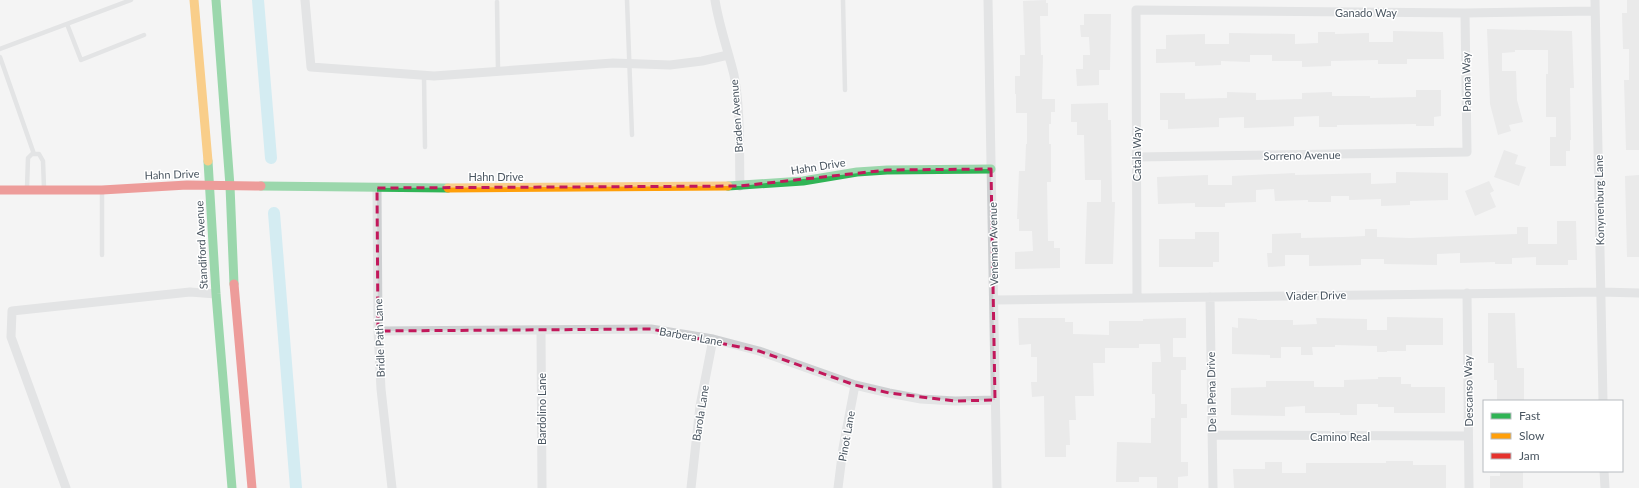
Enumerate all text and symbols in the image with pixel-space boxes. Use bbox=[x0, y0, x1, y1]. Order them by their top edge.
street label: Ganado Way bbox=[1335, 6, 1397, 19]
street label: Paloma Way bbox=[1459, 52, 1473, 112]
street label: Braden Avenue bbox=[727, 79, 745, 153]
street label: Catala Way bbox=[1130, 126, 1143, 181]
street label: Sorreno Avenue bbox=[1263, 148, 1341, 162]
street label: Konynenburg Lane bbox=[1592, 154, 1606, 245]
street label: Hahn Drive bbox=[790, 155, 846, 177]
street label: Hahn Drive bbox=[144, 167, 200, 181]
street label: Hahn Drive bbox=[468, 170, 524, 183]
street label: Standiford Avenue bbox=[192, 200, 210, 290]
street label: Veneman Avenue bbox=[986, 202, 1000, 286]
street label: Viader Drive bbox=[1286, 288, 1346, 302]
street label: Bridle Path Lane bbox=[371, 298, 387, 378]
street label: Barbera Lane bbox=[658, 324, 724, 348]
street label: De la Pena Drive bbox=[1204, 351, 1218, 432]
street label: Descanso Way bbox=[1461, 355, 1475, 427]
street label: Bardolino Lane bbox=[535, 373, 548, 445]
street label: Barola Lane bbox=[689, 384, 711, 442]
legend bbox=[1483, 400, 1623, 472]
text: Fast bbox=[1519, 408, 1541, 423]
street label: Pinot Lane bbox=[835, 409, 857, 462]
text: Slow bbox=[1519, 428, 1545, 443]
street label: Camino Real bbox=[1310, 430, 1370, 443]
text: Jam bbox=[1519, 448, 1540, 463]

